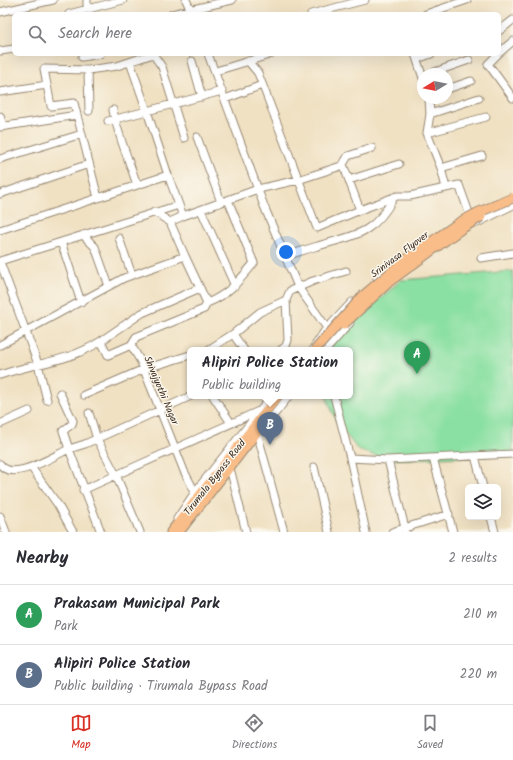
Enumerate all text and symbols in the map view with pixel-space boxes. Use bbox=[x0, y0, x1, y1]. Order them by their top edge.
search box bbox=[12, 12, 501, 56]
text: Search here bbox=[58, 22, 132, 46]
icon: search bbox=[26, 23, 48, 45]
north arrow bbox=[417, 68, 453, 104]
street label: Srinivasa Flyover bbox=[367, 227, 433, 282]
your location bbox=[276, 242, 296, 262]
pin: A bbox=[404, 341, 430, 374]
popup bbox=[187, 347, 353, 399]
text: Alipiri Police Station bbox=[202, 351, 338, 375]
street label: Shivajyothi Nagar bbox=[139, 353, 183, 428]
text: Public building bbox=[202, 375, 281, 396]
pin: B bbox=[257, 412, 283, 445]
street label: Tirumala Bypass Road bbox=[180, 435, 250, 519]
map controls bbox=[465, 484, 501, 520]
button: layers bbox=[465, 484, 501, 520]
text: Nearby bbox=[16, 545, 68, 572]
text: 2 results bbox=[449, 548, 497, 569]
text: Prakasam Municipal Park bbox=[54, 592, 219, 616]
text: A bbox=[25, 604, 33, 625]
text: 210 m bbox=[463, 604, 497, 625]
text: Park bbox=[54, 616, 78, 637]
text: Alipiri Police Station bbox=[54, 652, 190, 676]
text: B bbox=[25, 664, 33, 685]
text: 220 m bbox=[460, 664, 497, 685]
text: Public building · Tirumala Bypass Road bbox=[54, 676, 268, 697]
tab: Map bbox=[70, 712, 92, 754]
tab: Directions bbox=[232, 712, 277, 754]
tab: Saved bbox=[417, 712, 443, 754]

